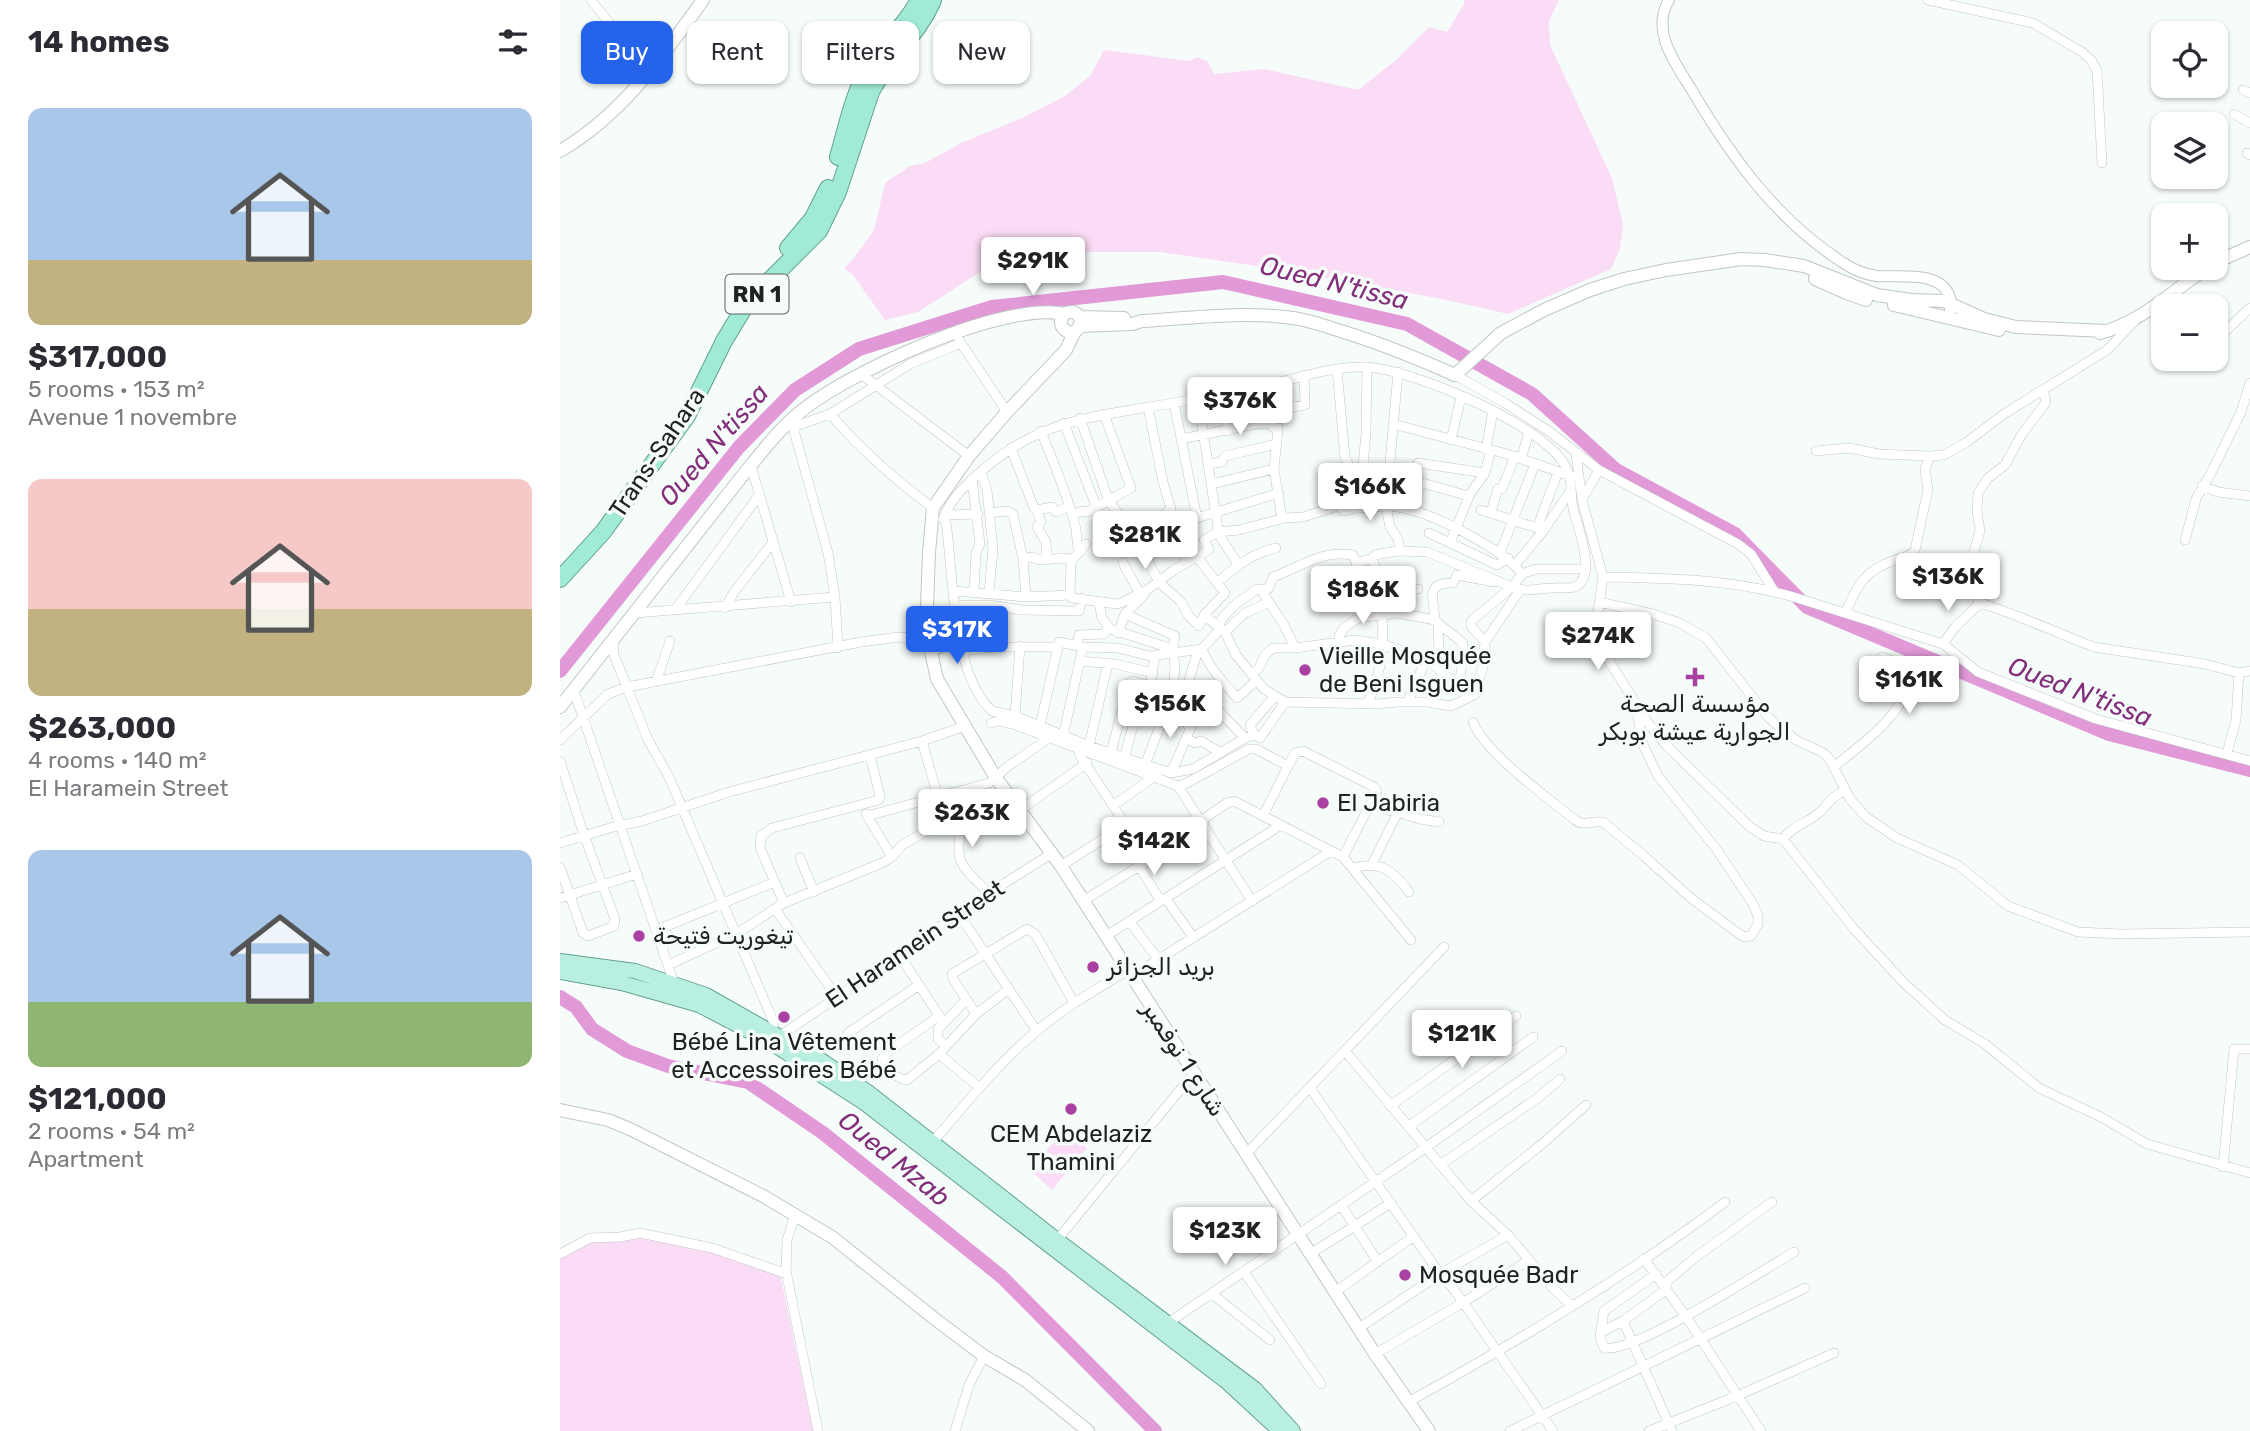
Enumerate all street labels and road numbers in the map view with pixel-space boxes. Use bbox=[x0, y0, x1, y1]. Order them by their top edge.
road number: RN 1 bbox=[726, 274, 788, 314]
street label: Trans-Sahara bbox=[603, 383, 711, 523]
street label: El Haramein Street bbox=[820, 874, 1010, 1014]
street label: شارع 1 نوفمبر bbox=[1134, 995, 1231, 1123]

